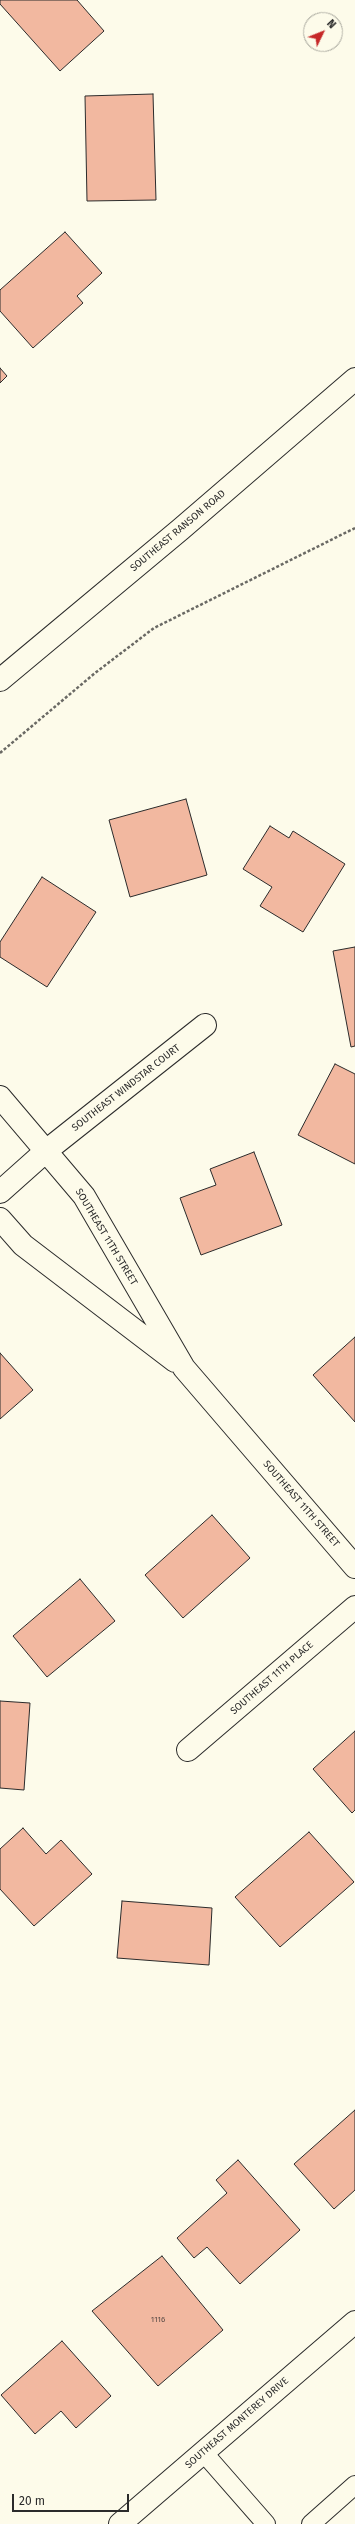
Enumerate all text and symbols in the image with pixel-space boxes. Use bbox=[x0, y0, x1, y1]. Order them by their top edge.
north arrow bbox=[303, 12, 343, 52]
text: N bbox=[324, 17, 339, 31]
street label: SOUTHEAST RANSON ROAD bbox=[128, 488, 228, 574]
street label: SOUTHEAST WINDSTAR COURT bbox=[70, 1042, 182, 1134]
street label: SOUTHEAST 11TH STREET bbox=[72, 1187, 140, 1287]
street label: SOUTHEAST 11TH STREET bbox=[260, 1458, 342, 1550]
street label: SOUTHEAST 11TH PLACE bbox=[228, 1639, 316, 1717]
house number: 1116 bbox=[151, 2315, 165, 2325]
street label: SOUTHEAST MONTEREY DRIVE bbox=[183, 2375, 291, 2471]
scale bar bbox=[14, 2486, 131, 2512]
text: 20 m bbox=[19, 2494, 45, 2508]

